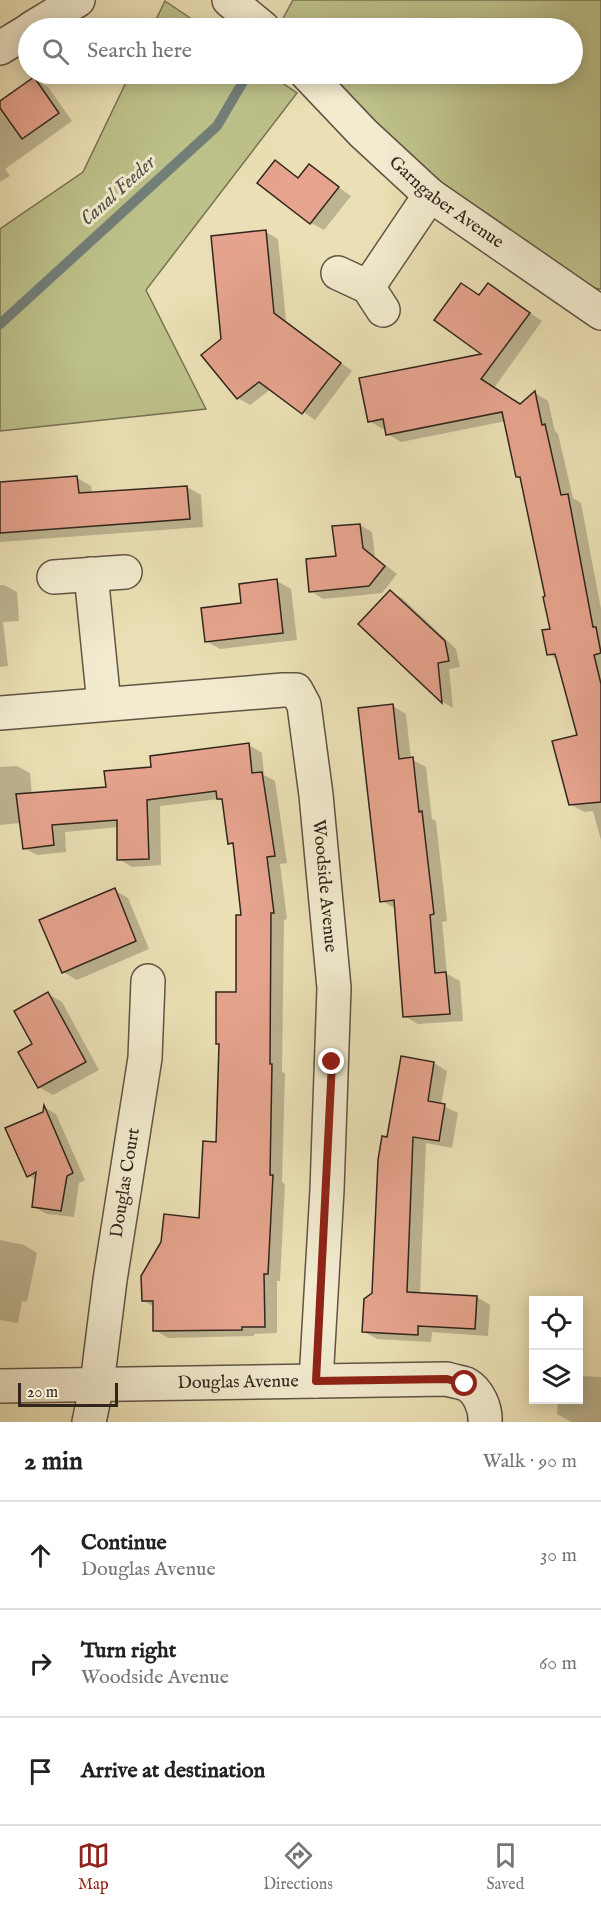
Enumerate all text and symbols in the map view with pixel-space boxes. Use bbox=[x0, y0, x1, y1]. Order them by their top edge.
search box bbox=[18, 18, 583, 84]
icon: search bbox=[39, 35, 72, 68]
text: Search here bbox=[87, 37, 192, 65]
water label: Canal Feeder bbox=[75, 150, 162, 231]
street label: Garngaber Avenue bbox=[384, 151, 508, 254]
street label: Woodside Avenue bbox=[307, 819, 342, 953]
route end bbox=[318, 1048, 344, 1074]
street label: Douglas Court bbox=[105, 1126, 145, 1239]
map controls bbox=[529, 1296, 583, 1404]
button: locate bbox=[529, 1296, 583, 1350]
button: layers bbox=[529, 1350, 583, 1404]
street label: Douglas Avenue bbox=[177, 1370, 299, 1395]
route start bbox=[451, 1370, 477, 1396]
scale bar bbox=[18, 1380, 118, 1408]
text: 20 m bbox=[27, 1383, 58, 1403]
text: 2 min bbox=[24, 1445, 83, 1478]
text: Walk · 90 m bbox=[483, 1449, 577, 1474]
text: Continue bbox=[81, 1529, 167, 1557]
icon: ahead bbox=[24, 1539, 57, 1572]
text: 30 m bbox=[540, 1543, 577, 1568]
text: Douglas Avenue bbox=[81, 1557, 216, 1582]
text: Turn right bbox=[81, 1637, 176, 1665]
icon: right bbox=[24, 1647, 57, 1680]
text: 60 m bbox=[539, 1651, 577, 1676]
text: Woodside Avenue bbox=[81, 1665, 229, 1690]
icon: arrive bbox=[24, 1755, 57, 1788]
text: Arrive at destination bbox=[81, 1757, 265, 1785]
tab: Map bbox=[77, 1839, 110, 1895]
tab: Directions bbox=[263, 1839, 333, 1895]
tab: Saved bbox=[486, 1839, 524, 1895]

